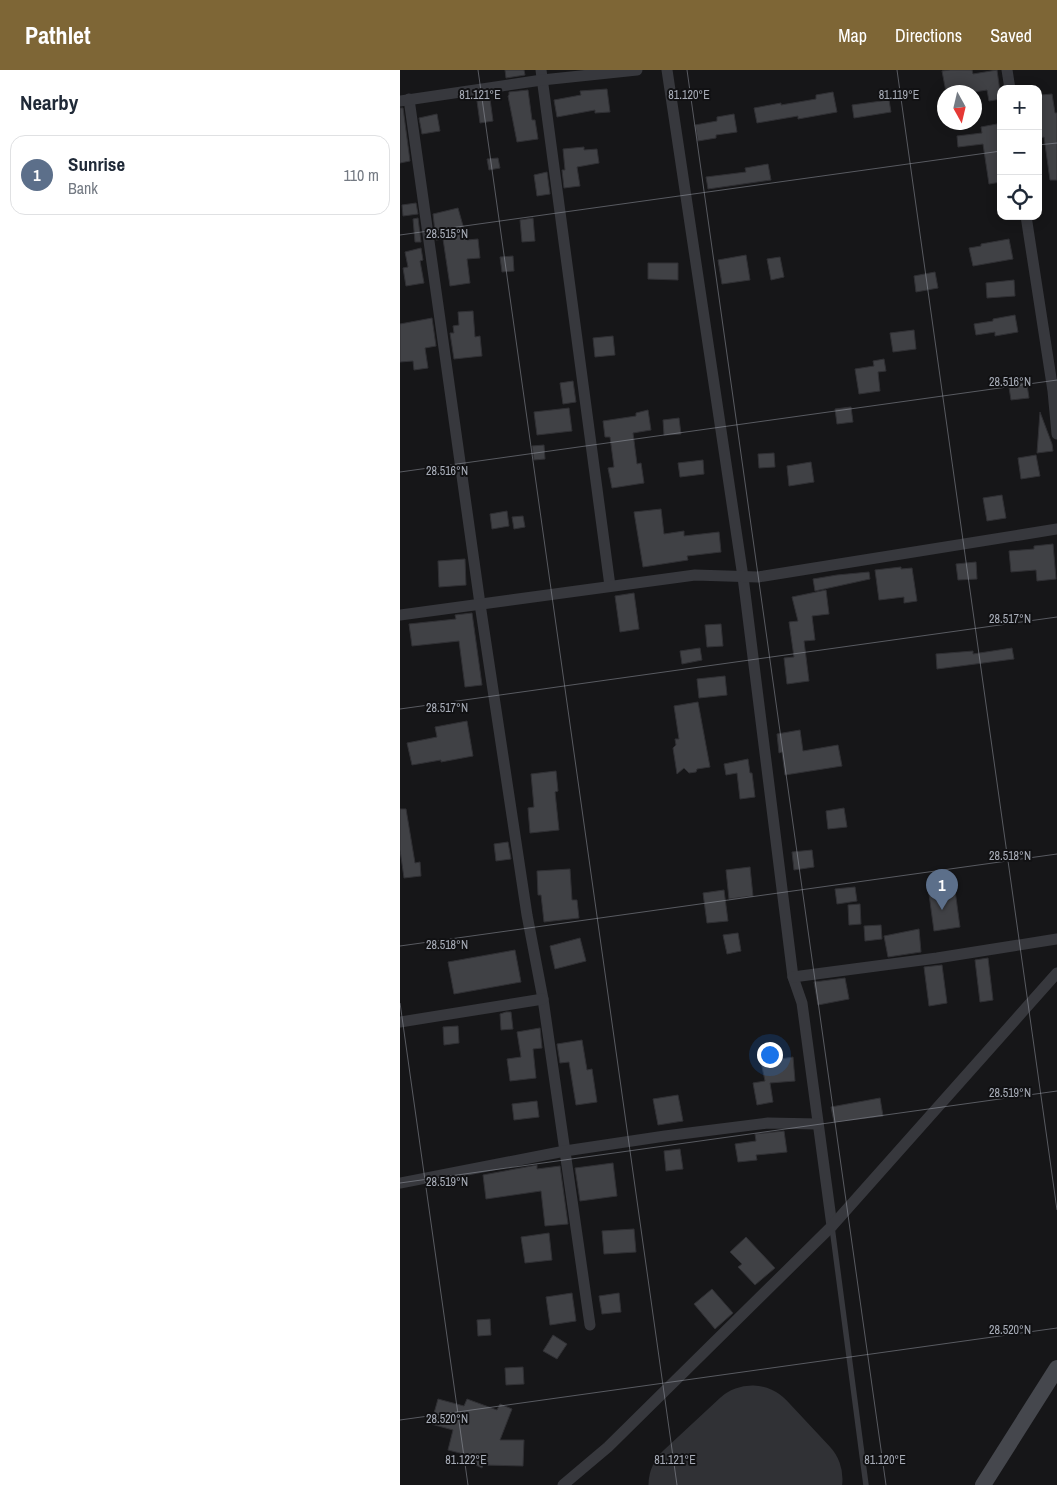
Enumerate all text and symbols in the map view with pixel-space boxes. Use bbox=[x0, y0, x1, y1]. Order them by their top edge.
text: Pathlet bbox=[25, 19, 91, 51]
text: Map bbox=[838, 23, 867, 48]
text: Directions bbox=[895, 23, 962, 48]
text: Saved bbox=[990, 23, 1032, 48]
north arrow bbox=[937, 85, 982, 130]
map controls bbox=[997, 85, 1042, 220]
button: + bbox=[997, 85, 1042, 130]
text: 81.121°E bbox=[459, 87, 501, 103]
text: 81.120°E bbox=[668, 87, 710, 103]
text: 81.119°E bbox=[879, 87, 919, 103]
text: Nearby bbox=[20, 88, 78, 117]
button: − bbox=[997, 130, 1042, 175]
text: Sunrise bbox=[68, 151, 125, 177]
text: 1 bbox=[33, 164, 41, 186]
text: 110 m bbox=[343, 164, 379, 186]
button: locate bbox=[997, 175, 1042, 220]
text: Bank bbox=[68, 177, 98, 199]
text: 28.515°N bbox=[426, 226, 468, 242]
text: 28.516°N bbox=[989, 374, 1031, 390]
text: 28.516°N bbox=[426, 463, 468, 479]
text: 28.517°N bbox=[989, 611, 1031, 627]
text: 28.517°N bbox=[426, 700, 468, 716]
text: 28.518°N bbox=[989, 848, 1031, 864]
pin: 1 bbox=[926, 869, 958, 910]
text: 28.518°N bbox=[426, 937, 468, 953]
your location bbox=[757, 1042, 783, 1068]
text: 28.519°N bbox=[989, 1085, 1031, 1101]
text: 28.519°N bbox=[426, 1174, 468, 1190]
text: 28.520°N bbox=[989, 1322, 1031, 1338]
text: 28.520°N bbox=[426, 1411, 468, 1427]
text: 81.122°E bbox=[445, 1452, 487, 1468]
text: 81.121°E bbox=[654, 1452, 696, 1468]
text: 81.120°E bbox=[864, 1452, 906, 1468]

